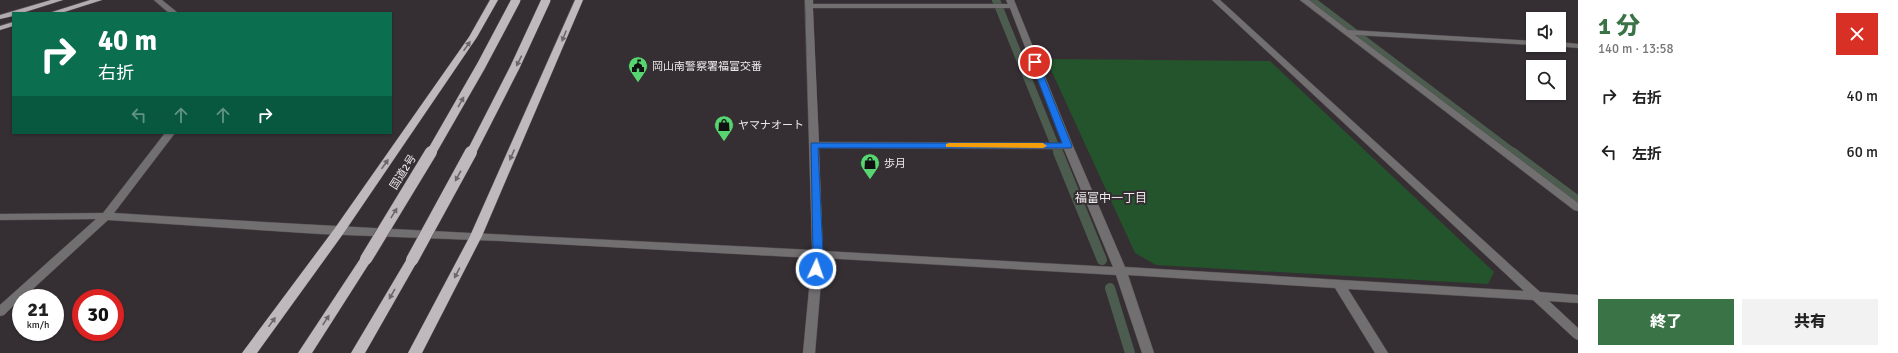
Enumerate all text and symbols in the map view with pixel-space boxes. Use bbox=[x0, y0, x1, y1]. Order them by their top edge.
text: 1 分 bbox=[1598, 11, 1640, 41]
map controls bbox=[1526, 12, 1566, 100]
button: sound bbox=[1526, 12, 1566, 52]
button: close bbox=[1836, 13, 1878, 55]
text: 40 m bbox=[98, 24, 157, 58]
icon: right bbox=[32, 28, 84, 80]
one-way arrow bbox=[561, 31, 567, 43]
one-way arrow bbox=[463, 40, 471, 51]
text: 140 m · 13:58 bbox=[1598, 41, 1674, 57]
pin bbox=[1018, 45, 1052, 79]
icon: arrive bbox=[1024, 51, 1046, 73]
public building icon: 岡山南警察署福富交番 bbox=[627, 55, 649, 83]
one-way arrow bbox=[516, 56, 522, 67]
place label: 岡山南警察署福富交番 bbox=[652, 60, 762, 73]
button: search bbox=[1526, 60, 1566, 100]
text: 右折 bbox=[98, 62, 134, 84]
icon: right bbox=[1598, 85, 1620, 107]
text: 40 m bbox=[1847, 87, 1878, 105]
text: 右折 bbox=[1632, 89, 1662, 107]
one-way arrow bbox=[457, 96, 464, 108]
icon: left bbox=[128, 104, 150, 126]
icon: ahead bbox=[170, 104, 192, 126]
icon: ahead bbox=[212, 104, 234, 126]
icon: right bbox=[254, 104, 276, 126]
shop icon: ヤマナオート bbox=[713, 114, 735, 142]
place label: ヤマナオート bbox=[738, 119, 804, 132]
icon: left bbox=[1598, 141, 1620, 163]
text: 60 m bbox=[1847, 143, 1878, 161]
text: 左折 bbox=[1632, 145, 1662, 163]
one-way arrow bbox=[509, 150, 515, 161]
street label: 国道2号 bbox=[387, 152, 419, 192]
shop icon: 歩月 bbox=[859, 152, 881, 180]
place label: 歩月 bbox=[884, 157, 906, 170]
one-way arrow bbox=[381, 159, 389, 169]
one-way arrow bbox=[455, 170, 462, 182]
district label: 福富中一丁目 bbox=[1075, 191, 1147, 206]
one-way arrow bbox=[390, 208, 397, 219]
position arrow bbox=[795, 248, 837, 290]
one-way arrow bbox=[454, 267, 460, 279]
speed limit sign: 30 bbox=[72, 289, 124, 341]
one-way arrow bbox=[388, 289, 396, 299]
text: 21 bbox=[27, 297, 49, 322]
button: 終了 bbox=[1598, 299, 1734, 345]
button: 共有 bbox=[1742, 299, 1878, 345]
one-way arrow bbox=[322, 315, 330, 325]
one-way arrow bbox=[268, 316, 276, 327]
text: km/h bbox=[27, 319, 49, 331]

